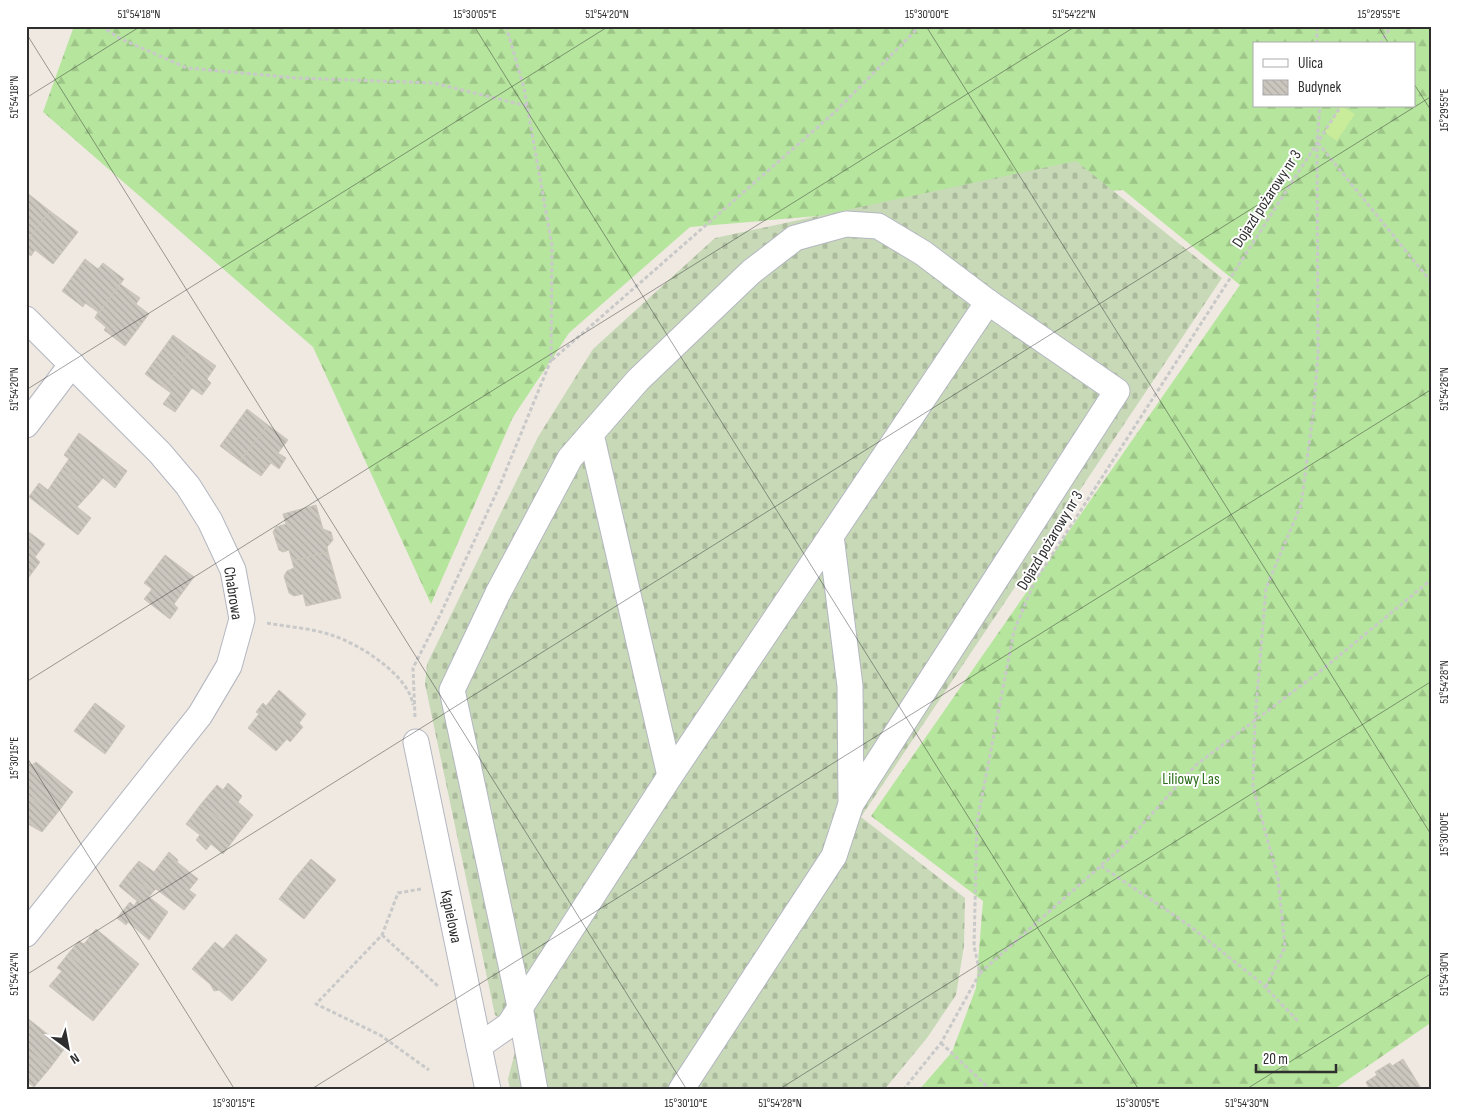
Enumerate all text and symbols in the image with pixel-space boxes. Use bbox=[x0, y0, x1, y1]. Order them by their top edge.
text: 51°54'18"N bbox=[118, 7, 160, 22]
text: 15°30'05"E bbox=[453, 7, 497, 22]
text: 51°54'20"N bbox=[585, 7, 629, 22]
text: 15°30'00"E bbox=[905, 7, 949, 22]
text: 51°54'22"N bbox=[1052, 7, 1096, 22]
text: 15°29'55"E bbox=[1358, 7, 1400, 22]
legend bbox=[1253, 42, 1416, 108]
text: Ulica bbox=[1298, 54, 1323, 73]
text: 51°54'18"N bbox=[7, 76, 22, 118]
text: Budynek bbox=[1298, 78, 1341, 97]
text: 15°29'55"E bbox=[1437, 89, 1452, 131]
street label: Dojazd pożarowy nr 3 bbox=[1229, 146, 1306, 251]
text: 51°54'20"N bbox=[7, 367, 22, 411]
text: 51°54'26"N bbox=[1437, 367, 1452, 411]
street label: Dojazd pożarowy nr 3 bbox=[1013, 488, 1087, 594]
street label: Chabrowa bbox=[219, 565, 246, 621]
text: 51°54'28"N bbox=[1437, 660, 1452, 704]
text: 15°30'15"E bbox=[7, 737, 22, 779]
park label: Liliowy Las bbox=[1162, 770, 1220, 789]
text: 15°30'00"E bbox=[1437, 812, 1452, 856]
street label: Kąpielowa bbox=[436, 888, 465, 945]
text: 51°54'24"N bbox=[7, 952, 22, 996]
text: 51°54'30"N bbox=[1437, 952, 1452, 996]
north arrow bbox=[42, 1024, 92, 1074]
scale bar bbox=[1256, 1041, 1336, 1073]
text: N bbox=[67, 1049, 82, 1068]
text: 20 m bbox=[1263, 1050, 1288, 1069]
text: 15°30'15"E bbox=[213, 1096, 255, 1111]
text: 15°30'10"E bbox=[665, 1096, 707, 1111]
text: 51°54'28"N bbox=[758, 1096, 802, 1111]
text: 15°30'05"E bbox=[1116, 1096, 1160, 1111]
text: 51°54'30"N bbox=[1225, 1096, 1269, 1111]

